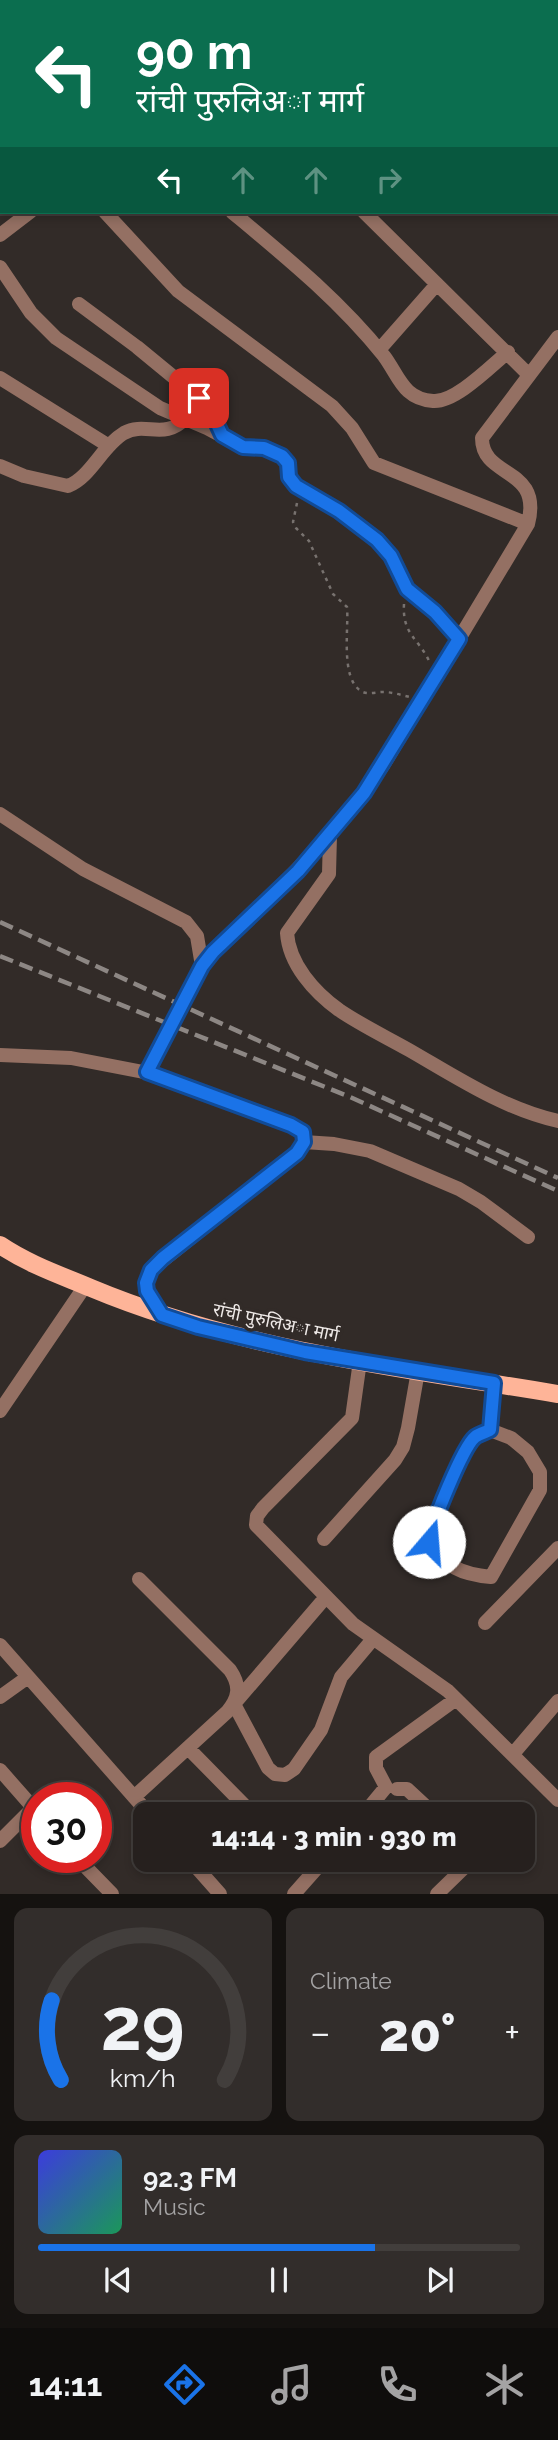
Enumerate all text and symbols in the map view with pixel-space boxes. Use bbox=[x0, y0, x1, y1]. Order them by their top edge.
text: 90 m bbox=[136, 23, 252, 80]
icon: left bbox=[21, 28, 112, 119]
text: रांची पुरुलिअा मार्ग bbox=[136, 82, 364, 119]
icon: left bbox=[151, 161, 189, 199]
icon: ahead bbox=[224, 161, 262, 199]
icon: ahead bbox=[297, 161, 335, 199]
icon: right bbox=[370, 161, 408, 199]
pin bbox=[169, 368, 229, 428]
icon: arrive bbox=[180, 379, 218, 417]
street label: रांची पुरुलिअा मार्ग bbox=[211, 1298, 342, 1348]
position arrow bbox=[392, 1505, 466, 1579]
speed limit sign: 30 bbox=[21, 1782, 112, 1873]
text: 14:14 · 3 min · 930 m bbox=[211, 1822, 457, 1852]
text: Climate bbox=[310, 1967, 392, 1994]
text: 29 bbox=[101, 1983, 185, 2068]
text: 20° bbox=[379, 2002, 456, 2063]
text: − bbox=[310, 2010, 330, 2055]
text: + bbox=[504, 2010, 520, 2055]
text: km/h bbox=[110, 2063, 176, 2093]
text: 92.3 FM bbox=[143, 2163, 237, 2193]
text: Music bbox=[143, 2193, 206, 2220]
icon: previous bbox=[99, 2261, 137, 2299]
icon: pause bbox=[260, 2261, 298, 2299]
icon: next bbox=[421, 2261, 459, 2299]
icon: directions bbox=[160, 2360, 209, 2409]
icon: music bbox=[267, 2360, 316, 2409]
icon: phone bbox=[373, 2360, 422, 2409]
icon: climate bbox=[480, 2360, 529, 2409]
text: 14:11 bbox=[29, 2366, 102, 2403]

